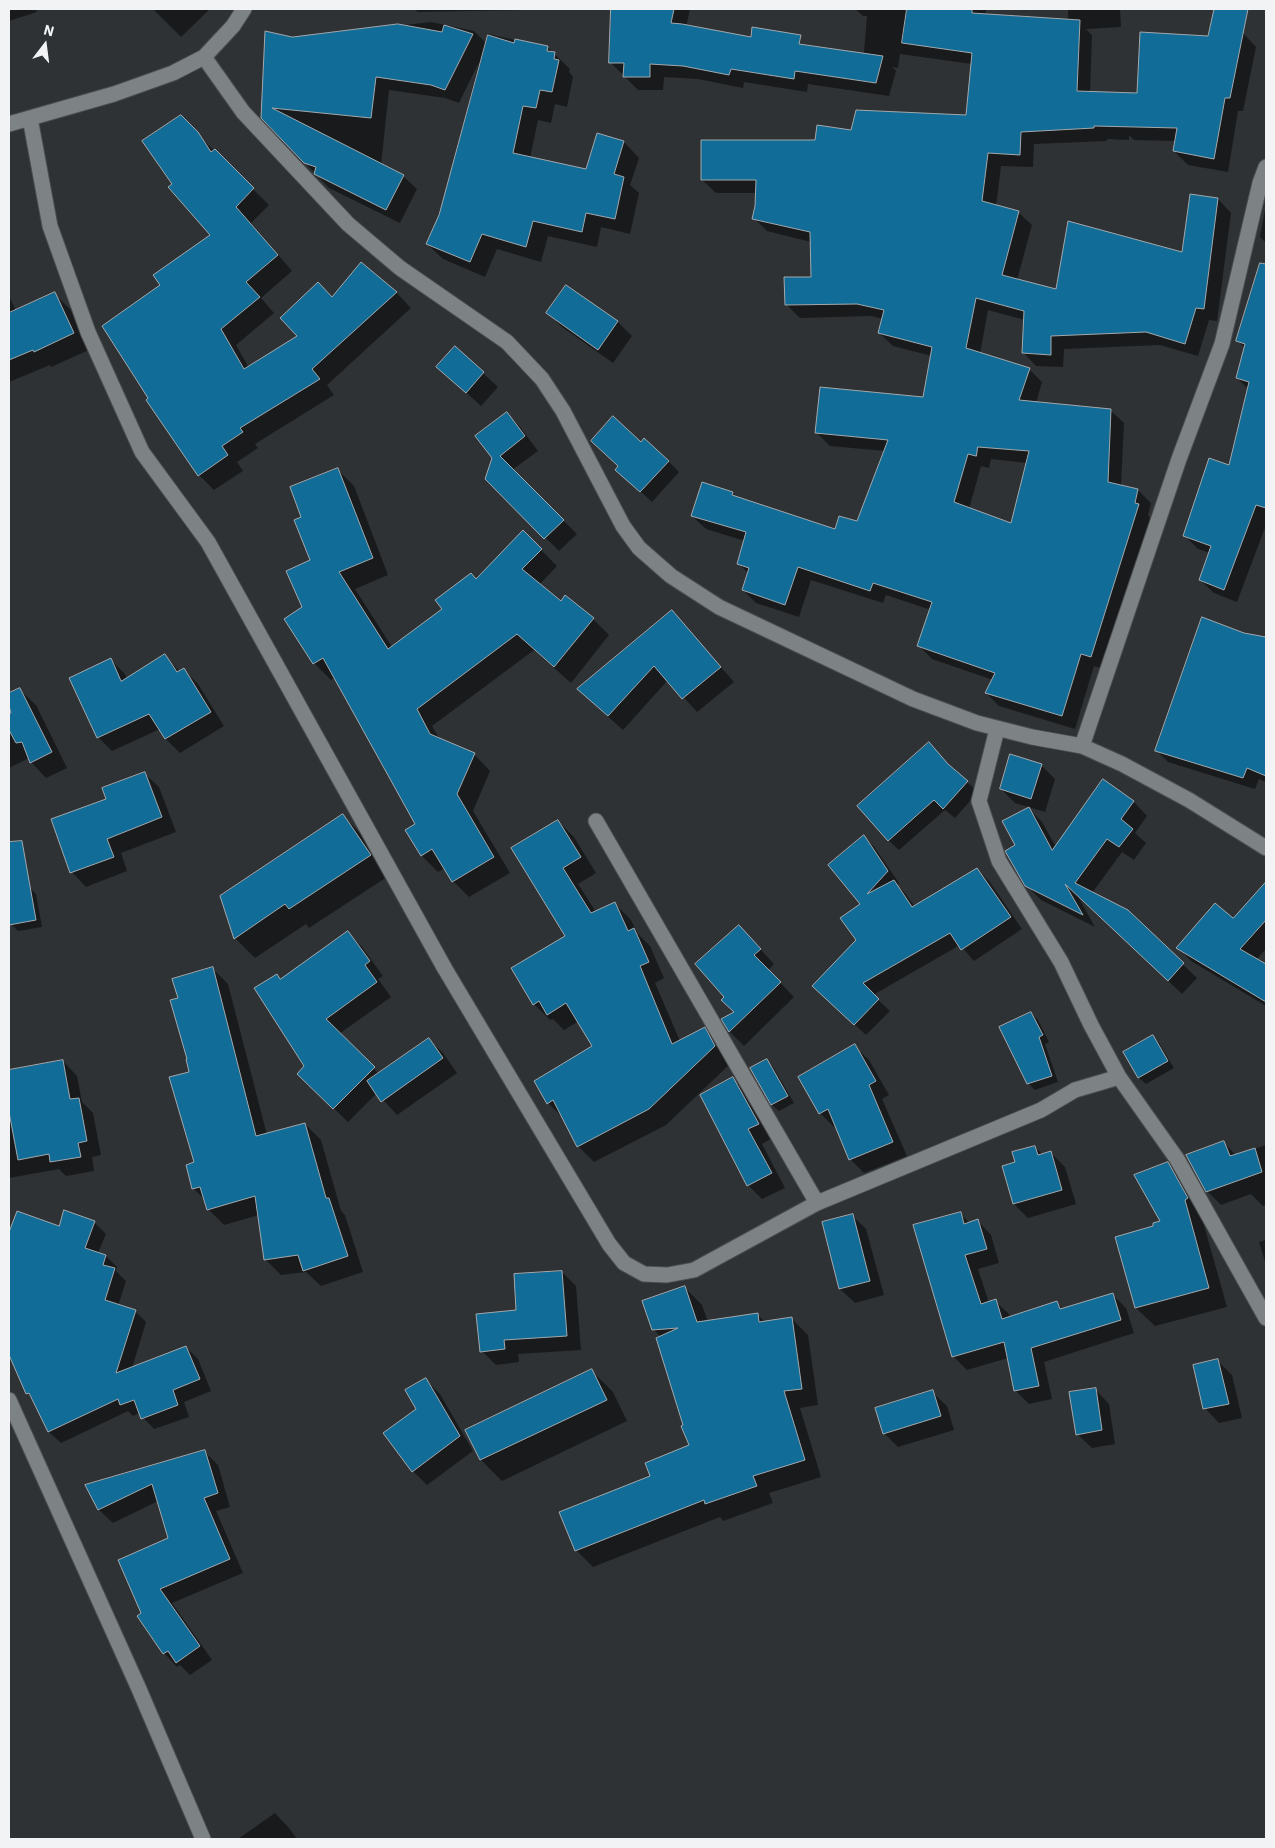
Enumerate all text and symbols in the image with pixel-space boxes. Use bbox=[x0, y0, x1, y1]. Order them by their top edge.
north arrow bbox=[20, 20, 70, 70]
text: N bbox=[42, 21, 56, 41]

